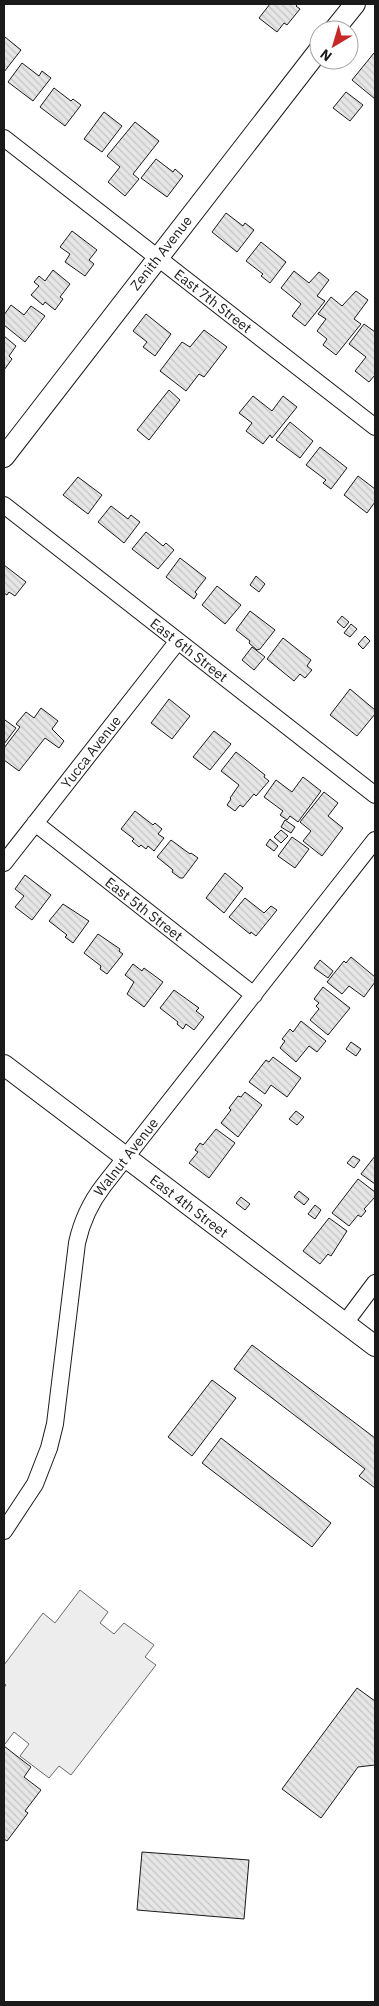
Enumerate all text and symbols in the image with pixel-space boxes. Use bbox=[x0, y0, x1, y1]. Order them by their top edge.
north arrow bbox=[309, 20, 359, 70]
text: N bbox=[316, 45, 336, 65]
street label: Zenith Avenue bbox=[126, 212, 196, 294]
street label: East 7th Street bbox=[171, 265, 255, 337]
street label: East 6th Street bbox=[147, 614, 231, 686]
street label: Yucca Avenue bbox=[57, 712, 125, 792]
street label: East 5th Street bbox=[102, 873, 186, 945]
street label: Walnut Avenue bbox=[90, 1114, 162, 1200]
street label: East 4th Street bbox=[146, 1171, 232, 1241]

